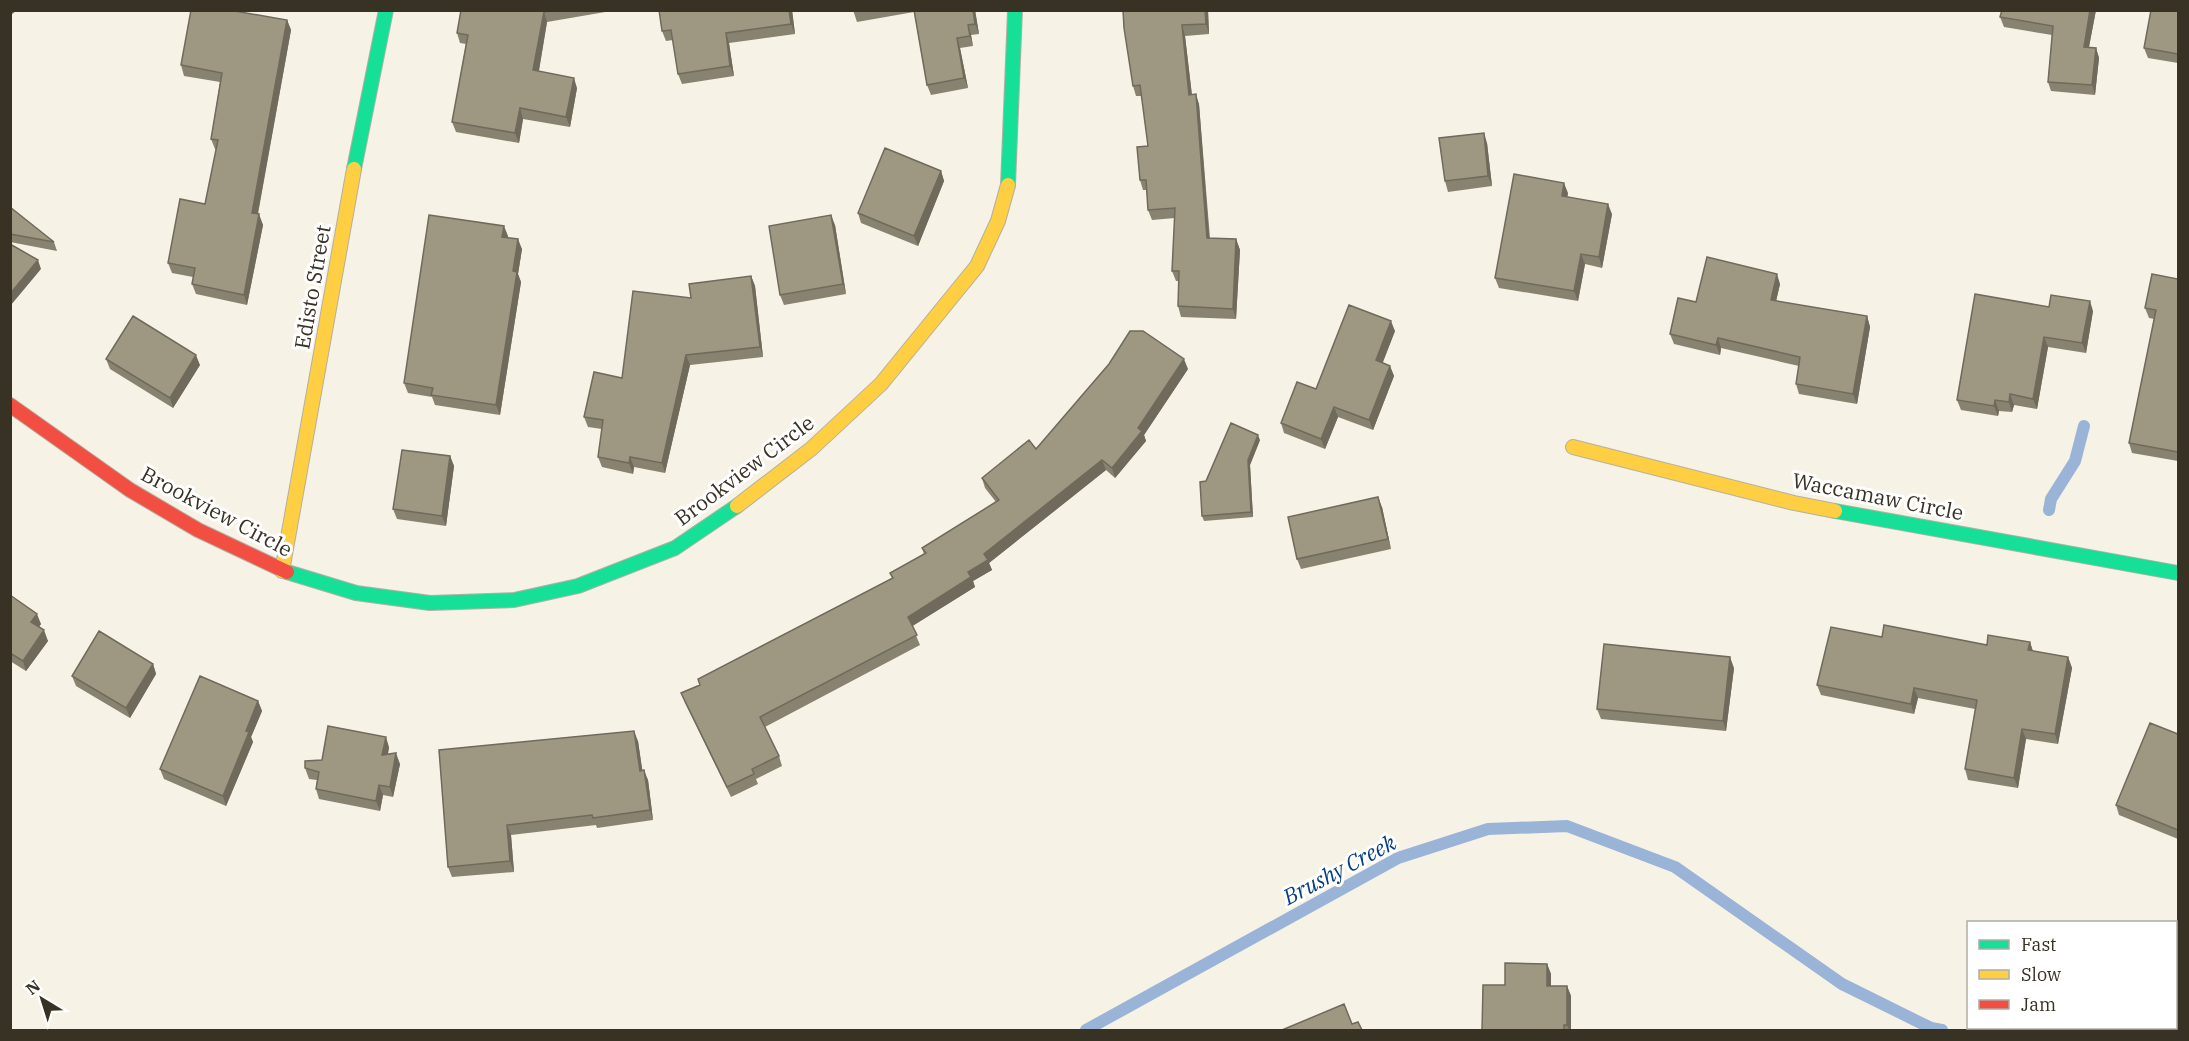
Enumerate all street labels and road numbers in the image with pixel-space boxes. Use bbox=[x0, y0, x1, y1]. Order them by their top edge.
street label: Edisto Street bbox=[287, 223, 337, 351]
street label: Brookview Circle bbox=[669, 408, 819, 532]
street label: Brookview Circle bbox=[136, 459, 298, 563]
street label: Waccamaw Circle bbox=[1790, 466, 1966, 526]

